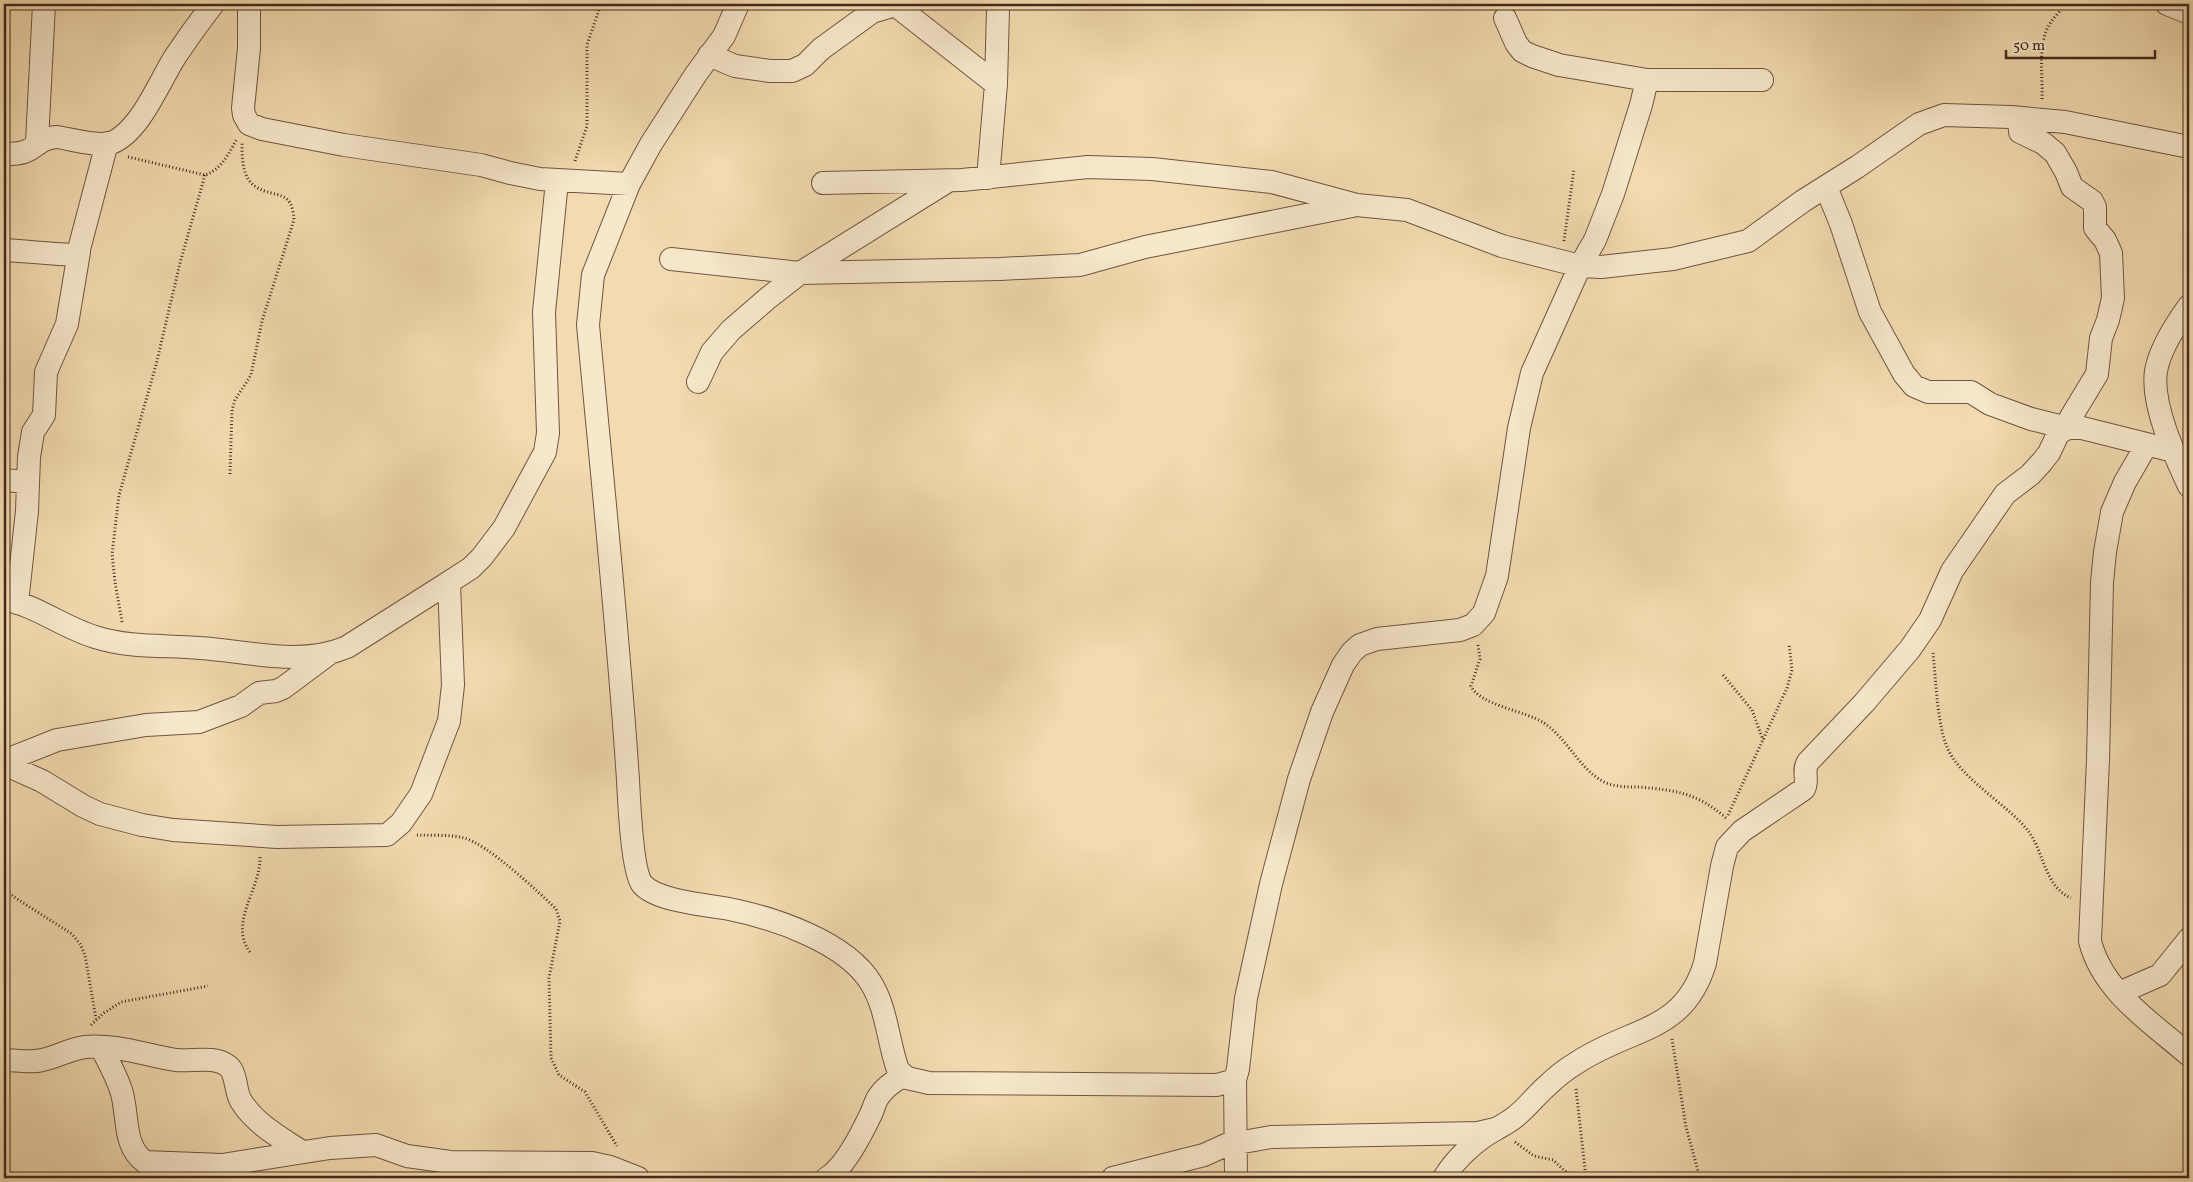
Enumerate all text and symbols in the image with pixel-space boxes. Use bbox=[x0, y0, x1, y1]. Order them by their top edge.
scale bar bbox=[2006, 28, 2154, 60]
text: 50 m bbox=[2013, 36, 2045, 57]

